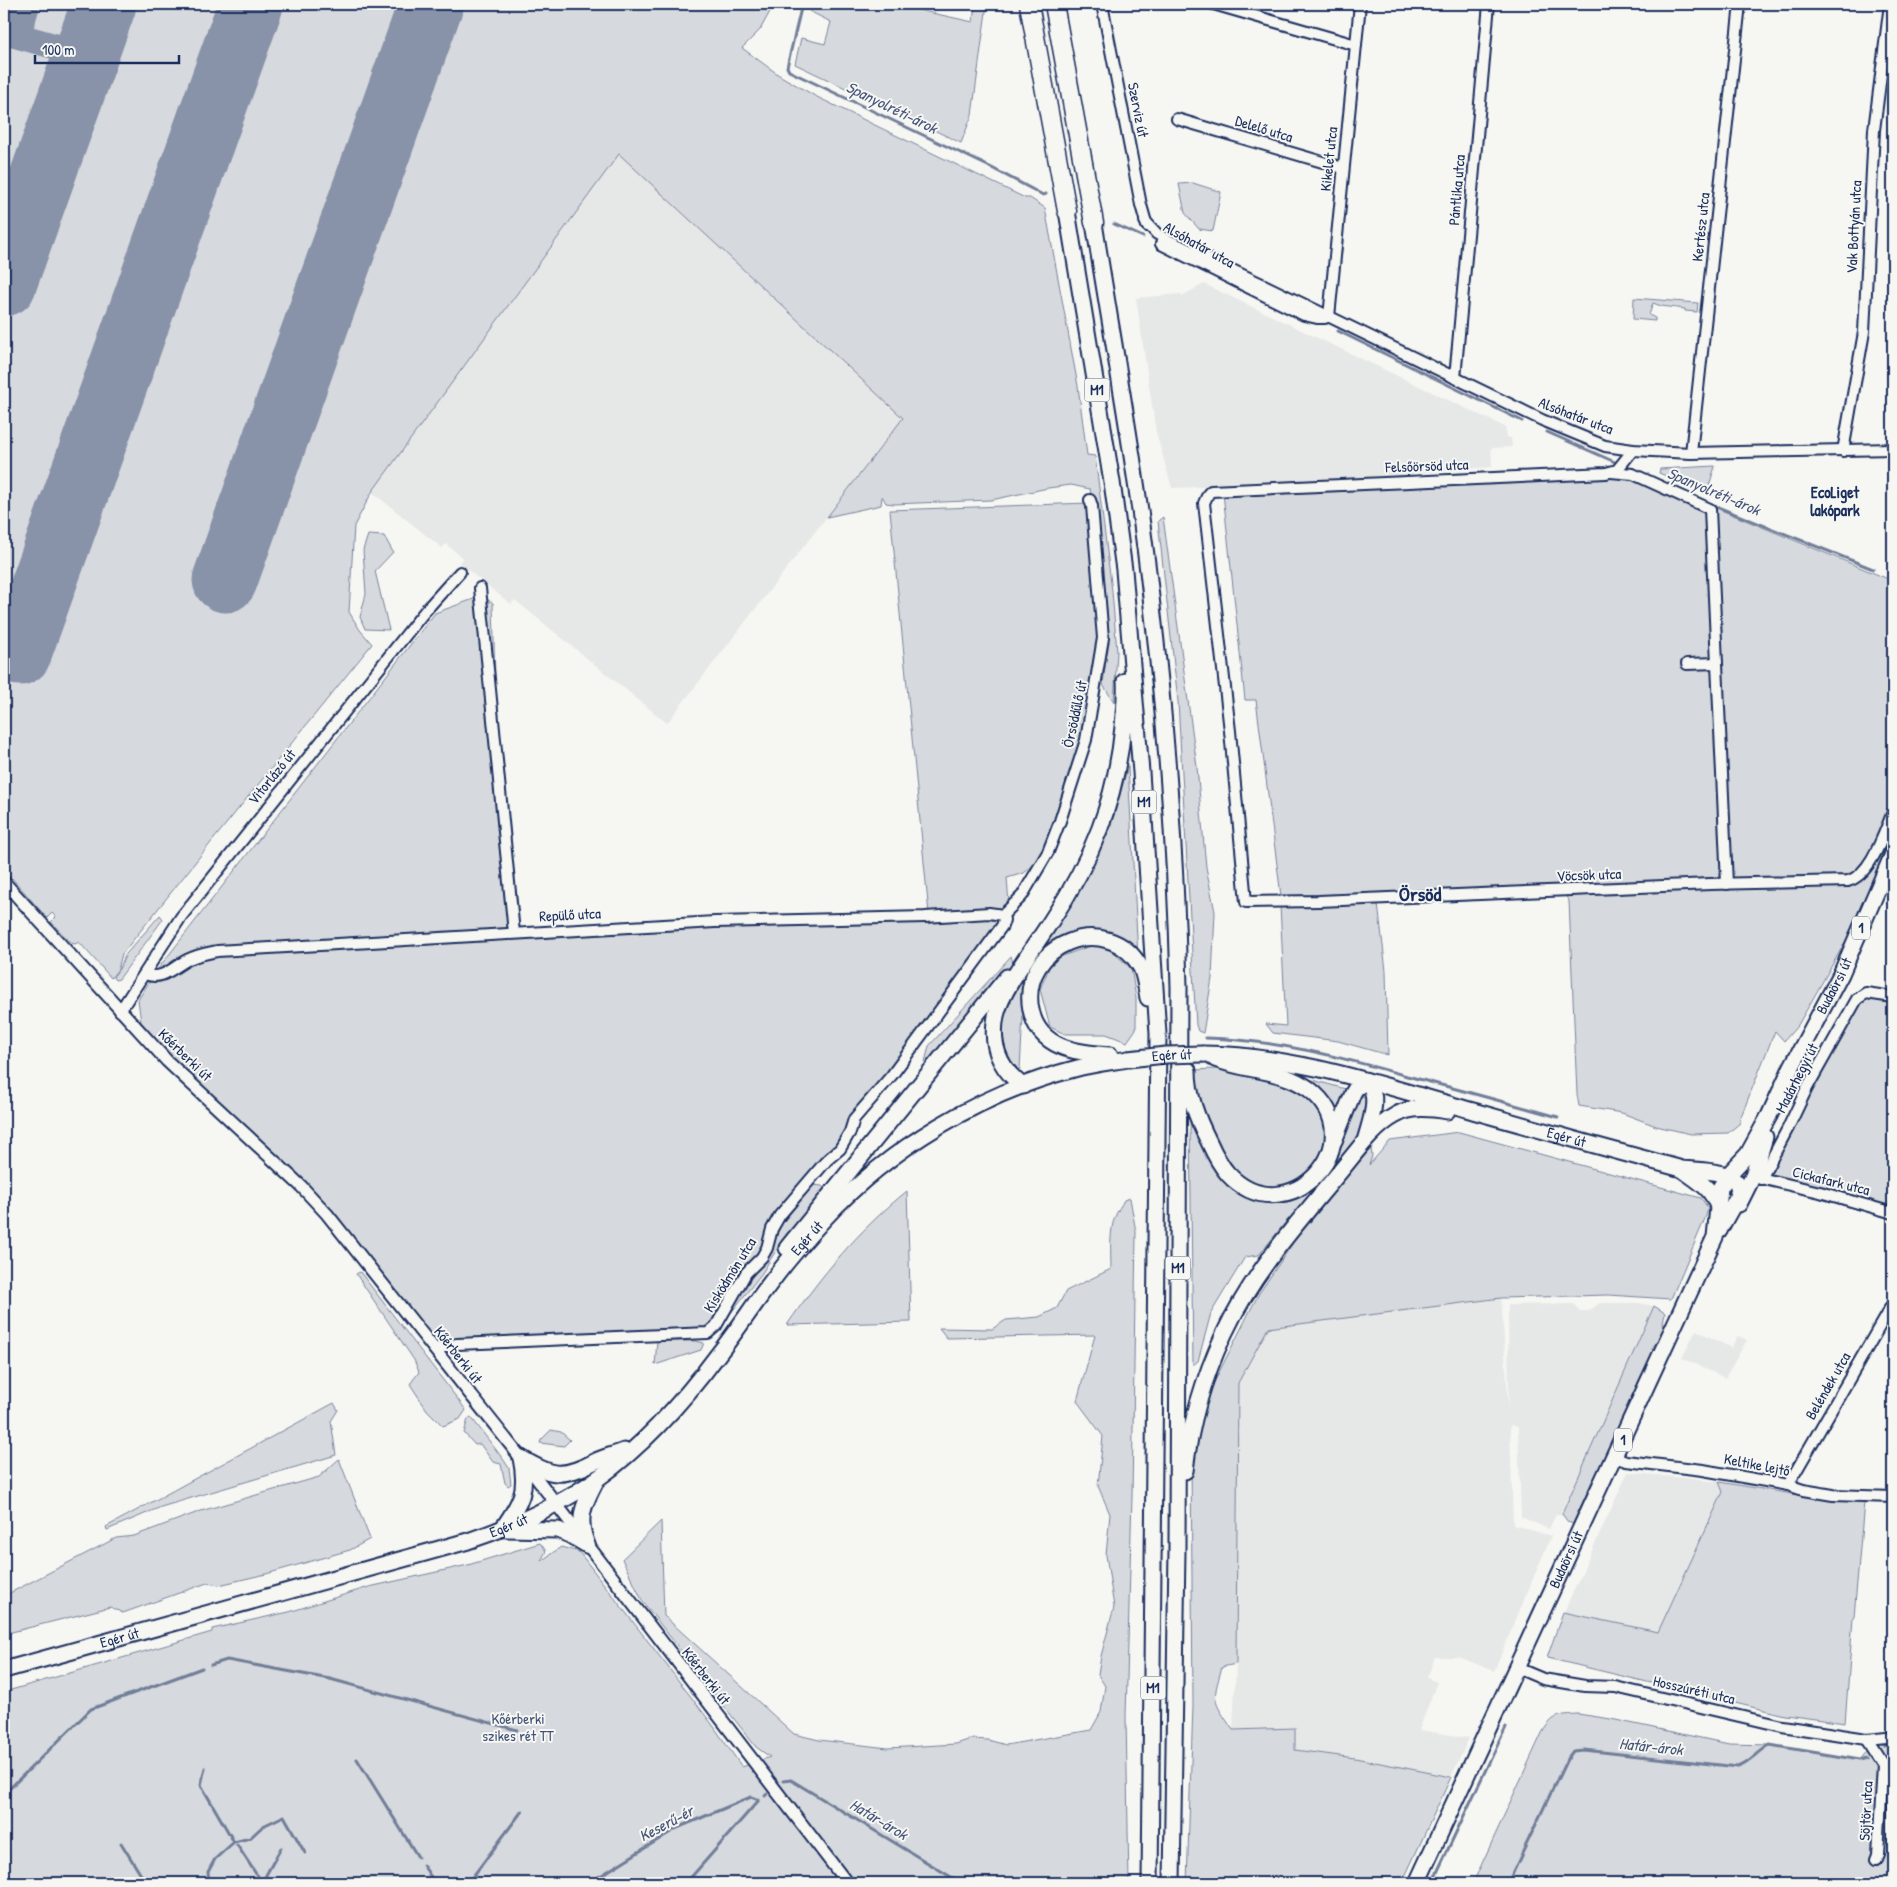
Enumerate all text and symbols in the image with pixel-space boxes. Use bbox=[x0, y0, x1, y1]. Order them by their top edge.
scale bar bbox=[35, 32, 179, 64]
text: 100 m bbox=[42, 39, 75, 60]
water label: Spanyolréti-árok bbox=[843, 75, 942, 139]
street label: Szerviz út bbox=[1123, 81, 1154, 140]
street label: Delelő utca bbox=[1233, 110, 1296, 147]
street label: Kikelet utca bbox=[1315, 125, 1342, 192]
street label: Pántlika utca bbox=[1443, 154, 1470, 226]
street label: Vak Bottyán utca bbox=[1841, 180, 1866, 274]
street label: Kertész utca bbox=[1686, 191, 1715, 262]
street label: Alsóhatár utca bbox=[1160, 216, 1239, 273]
road number: M1 bbox=[1084, 378, 1110, 402]
street label: Alsóhatár utca bbox=[1536, 392, 1617, 439]
street label: Felsőörsöd utca bbox=[1384, 454, 1469, 477]
water label: Spanyolréti-árok bbox=[1664, 462, 1765, 521]
district label: EcoLiget lakópark bbox=[1810, 481, 1860, 522]
street label: Örsöddűlő út bbox=[1057, 677, 1092, 749]
street label: Vitorlázó út bbox=[243, 744, 301, 809]
road number: M1 bbox=[1132, 790, 1156, 814]
street label: Vöcsök utca bbox=[1556, 863, 1622, 886]
district label: Örsöd bbox=[1399, 880, 1441, 907]
street label: Repülő utca bbox=[539, 902, 601, 927]
road number: 1 bbox=[1852, 916, 1870, 940]
street label: Budaörsi út bbox=[1811, 953, 1857, 1018]
street label: Kőérberki út bbox=[154, 1024, 218, 1086]
street label: Madárhegyi út bbox=[1770, 1039, 1823, 1116]
street label: Egér út bbox=[1151, 1043, 1193, 1066]
street label: Egér út bbox=[1545, 1121, 1589, 1152]
street label: Cickafark utca bbox=[1790, 1161, 1872, 1200]
street label: Egér út bbox=[786, 1215, 828, 1260]
street label: Kisködmön utca bbox=[698, 1233, 761, 1316]
road number: M1 bbox=[1166, 1256, 1190, 1280]
street label: Kőérberki út bbox=[429, 1322, 488, 1389]
street label: Beléndek utca bbox=[1800, 1348, 1855, 1423]
road number: 1 bbox=[1614, 1428, 1632, 1452]
street label: Keltike lejtő bbox=[1722, 1448, 1792, 1481]
street label: Egér út bbox=[486, 1508, 532, 1543]
street label: Budaörsi út bbox=[1543, 1527, 1588, 1592]
street label: Egér út bbox=[98, 1622, 142, 1653]
street label: Kőérberki út bbox=[677, 1643, 736, 1710]
street label: Hosszúréti utca bbox=[1651, 1670, 1737, 1709]
road number: M1 bbox=[1140, 1676, 1166, 1700]
park label: Kőérberki szikes rét TT bbox=[482, 1708, 555, 1746]
water label: Határ-árok bbox=[1618, 1732, 1685, 1760]
street label: Söjtör utca bbox=[1853, 1780, 1878, 1841]
water label: Határ-árok bbox=[846, 1793, 913, 1846]
water label: Keserű-ér bbox=[635, 1799, 699, 1847]

